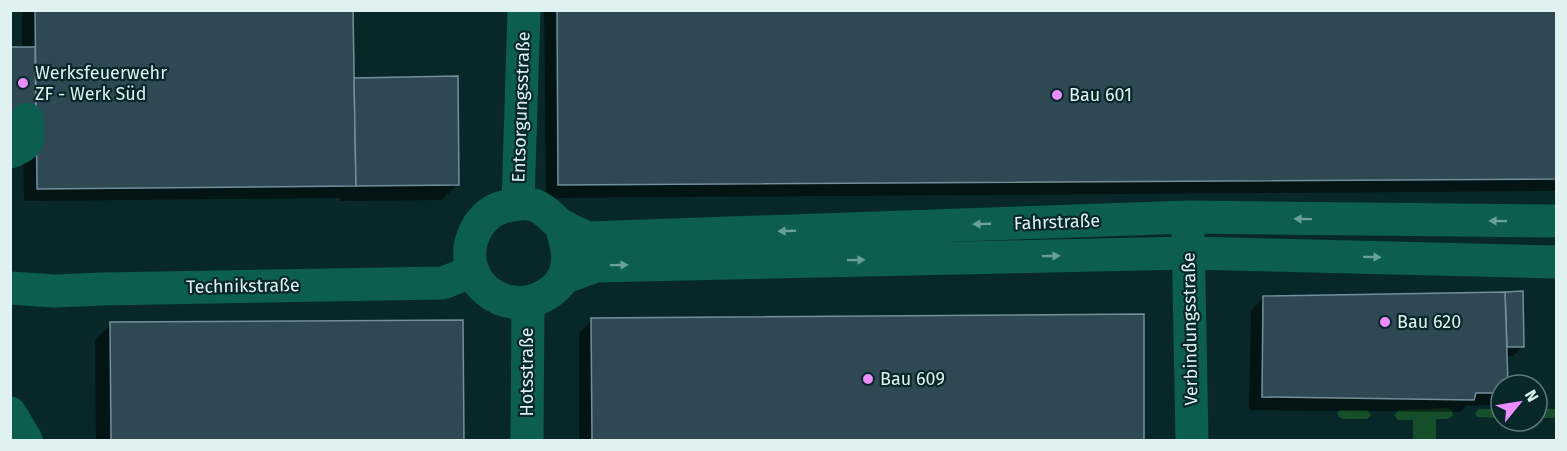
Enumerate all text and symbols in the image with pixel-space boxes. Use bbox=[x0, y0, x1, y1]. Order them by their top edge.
street label: Entsorgungsstraße bbox=[507, 31, 535, 183]
place label: Werksfeuerwehr ZF - Werk Süd bbox=[35, 62, 167, 105]
marker: Werksfeuerwehr ZF - Werk Süd bbox=[16, 76, 30, 90]
place label: Bau 601 bbox=[1069, 84, 1132, 106]
marker: Bau 601 bbox=[1050, 88, 1064, 102]
street label: Fahrstraße bbox=[1014, 210, 1100, 234]
one-way arrow bbox=[1294, 214, 1313, 223]
one-way arrow bbox=[1489, 216, 1508, 225]
one-way arrow bbox=[973, 220, 992, 229]
one-way arrow bbox=[778, 226, 797, 236]
one-way arrow bbox=[1041, 251, 1060, 260]
street label: Verbindungsstraße bbox=[1178, 252, 1202, 406]
one-way arrow bbox=[1362, 253, 1381, 262]
one-way arrow bbox=[846, 255, 865, 265]
one-way arrow bbox=[610, 260, 629, 270]
street label: Technikstraße bbox=[186, 274, 300, 298]
place label: Bau 620 bbox=[1397, 311, 1461, 333]
marker: Bau 620 bbox=[1378, 315, 1392, 329]
street label: Hotsstraße bbox=[516, 328, 538, 416]
place label: Bau 609 bbox=[880, 368, 945, 390]
marker: Bau 609 bbox=[861, 372, 875, 386]
north arrow bbox=[1489, 373, 1549, 433]
text: N bbox=[1521, 386, 1542, 405]

